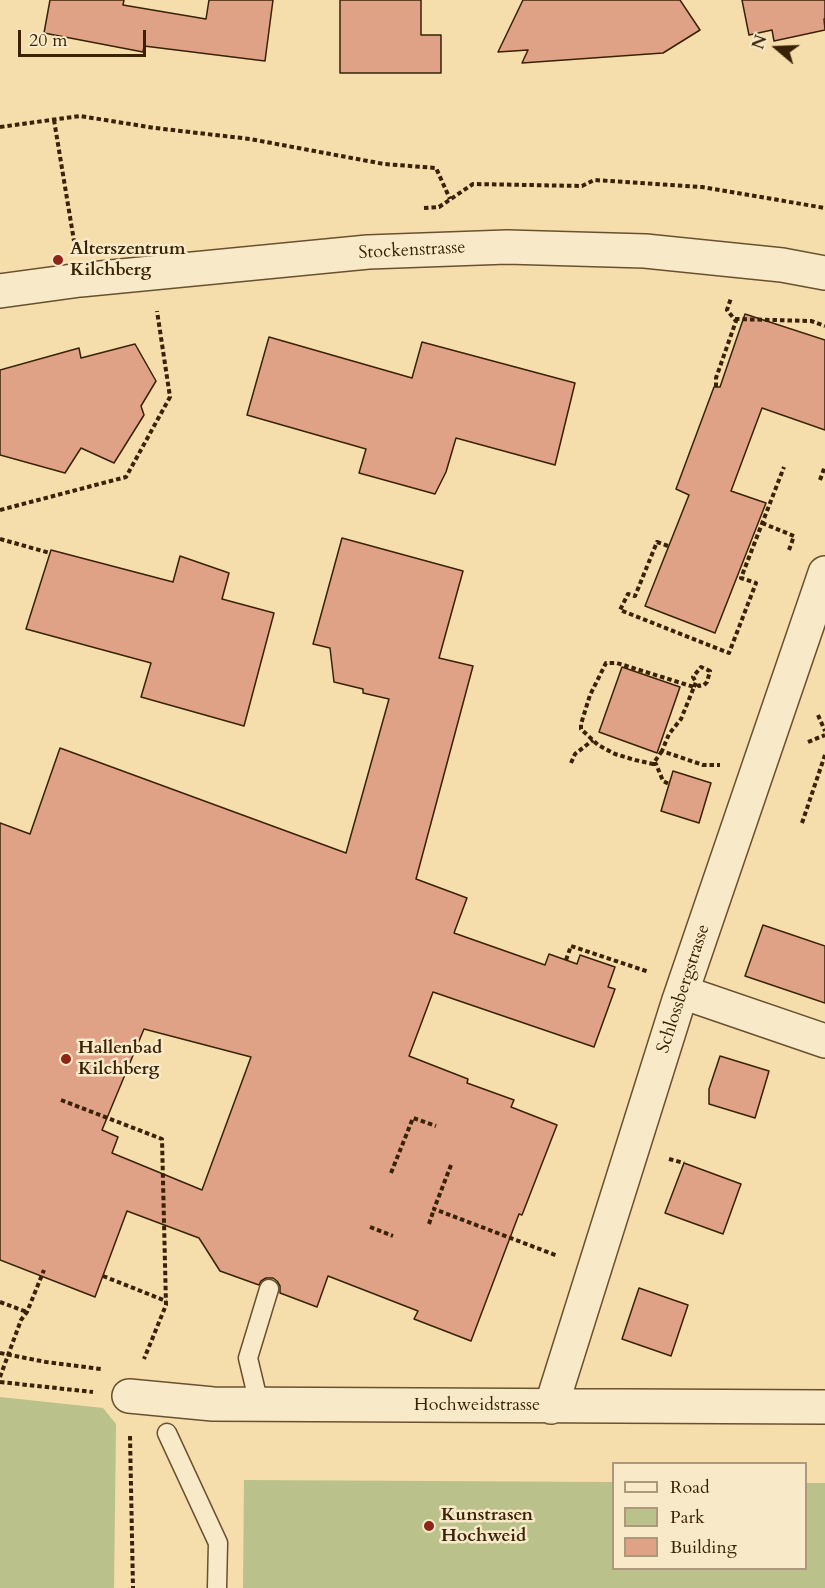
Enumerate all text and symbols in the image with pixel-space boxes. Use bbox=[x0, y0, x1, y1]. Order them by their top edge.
scale bar bbox=[21, 18, 148, 56]
north arrow bbox=[747, 18, 807, 78]
text: 20 m bbox=[29, 28, 68, 53]
text: N bbox=[747, 32, 773, 52]
street label: Stockenstrasse bbox=[358, 237, 466, 265]
place label: Alterszentrum Kilchberg bbox=[70, 239, 186, 282]
marker: Alterszentrum Kilchberg bbox=[51, 253, 65, 267]
street label: Schlossbergstrasse bbox=[653, 922, 715, 1056]
place label: Hallenbad Kilchberg bbox=[78, 1038, 162, 1080]
marker: Hallenbad Kilchberg bbox=[59, 1052, 73, 1066]
street label: Hochweidstrasse bbox=[414, 1395, 540, 1417]
legend bbox=[612, 1462, 807, 1570]
text: Road bbox=[670, 1475, 710, 1500]
place label: Kunstrasen Hochweid bbox=[441, 1505, 533, 1547]
text: Park bbox=[670, 1505, 705, 1530]
marker: Kunstrasen Hochweid bbox=[422, 1519, 436, 1533]
text: Building bbox=[670, 1535, 737, 1560]

